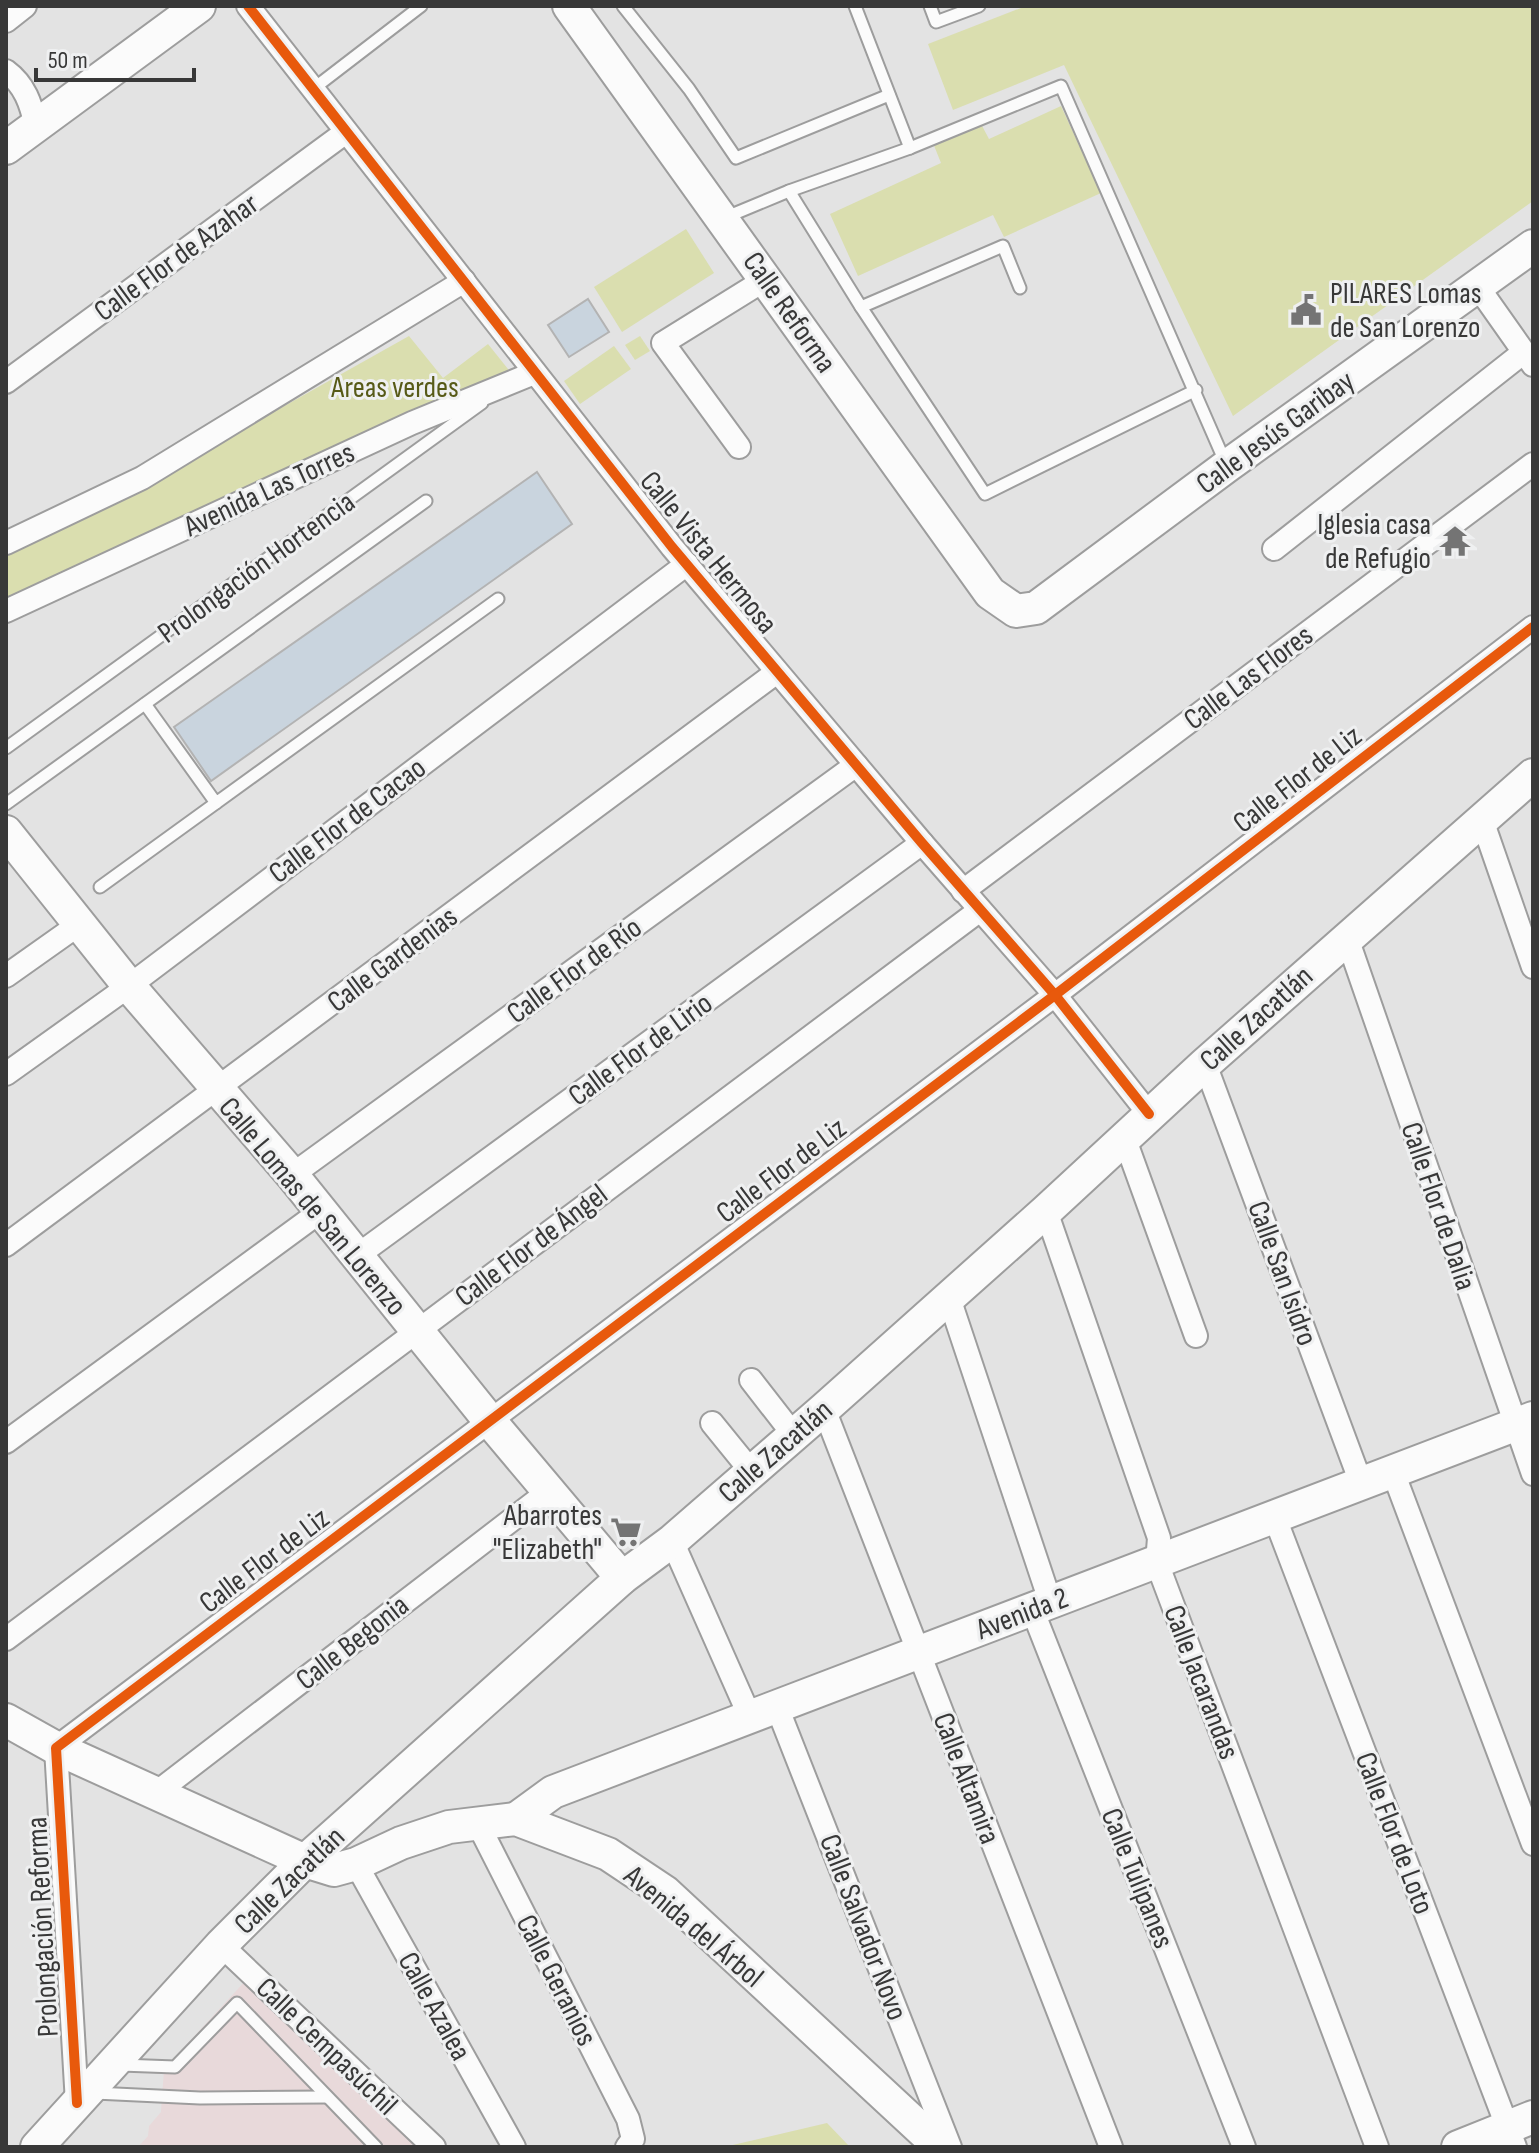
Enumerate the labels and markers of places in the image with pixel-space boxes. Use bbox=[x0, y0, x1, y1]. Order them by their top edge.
place label: PILARES Lomas de San Lorenzo bbox=[1330, 276, 1482, 346]
public building icon: PILARES Lomas de San Lorenzo bbox=[1289, 293, 1323, 327]
place label: Iglesia casa de Refugio bbox=[1317, 507, 1431, 577]
temple icon: Iglesia casa de Refugio bbox=[1438, 524, 1472, 558]
place label: Abarrotes "Elizabeth" bbox=[493, 1498, 602, 1568]
supermarket icon: Abarrotes "Elizabeth" bbox=[609, 1515, 643, 1549]

